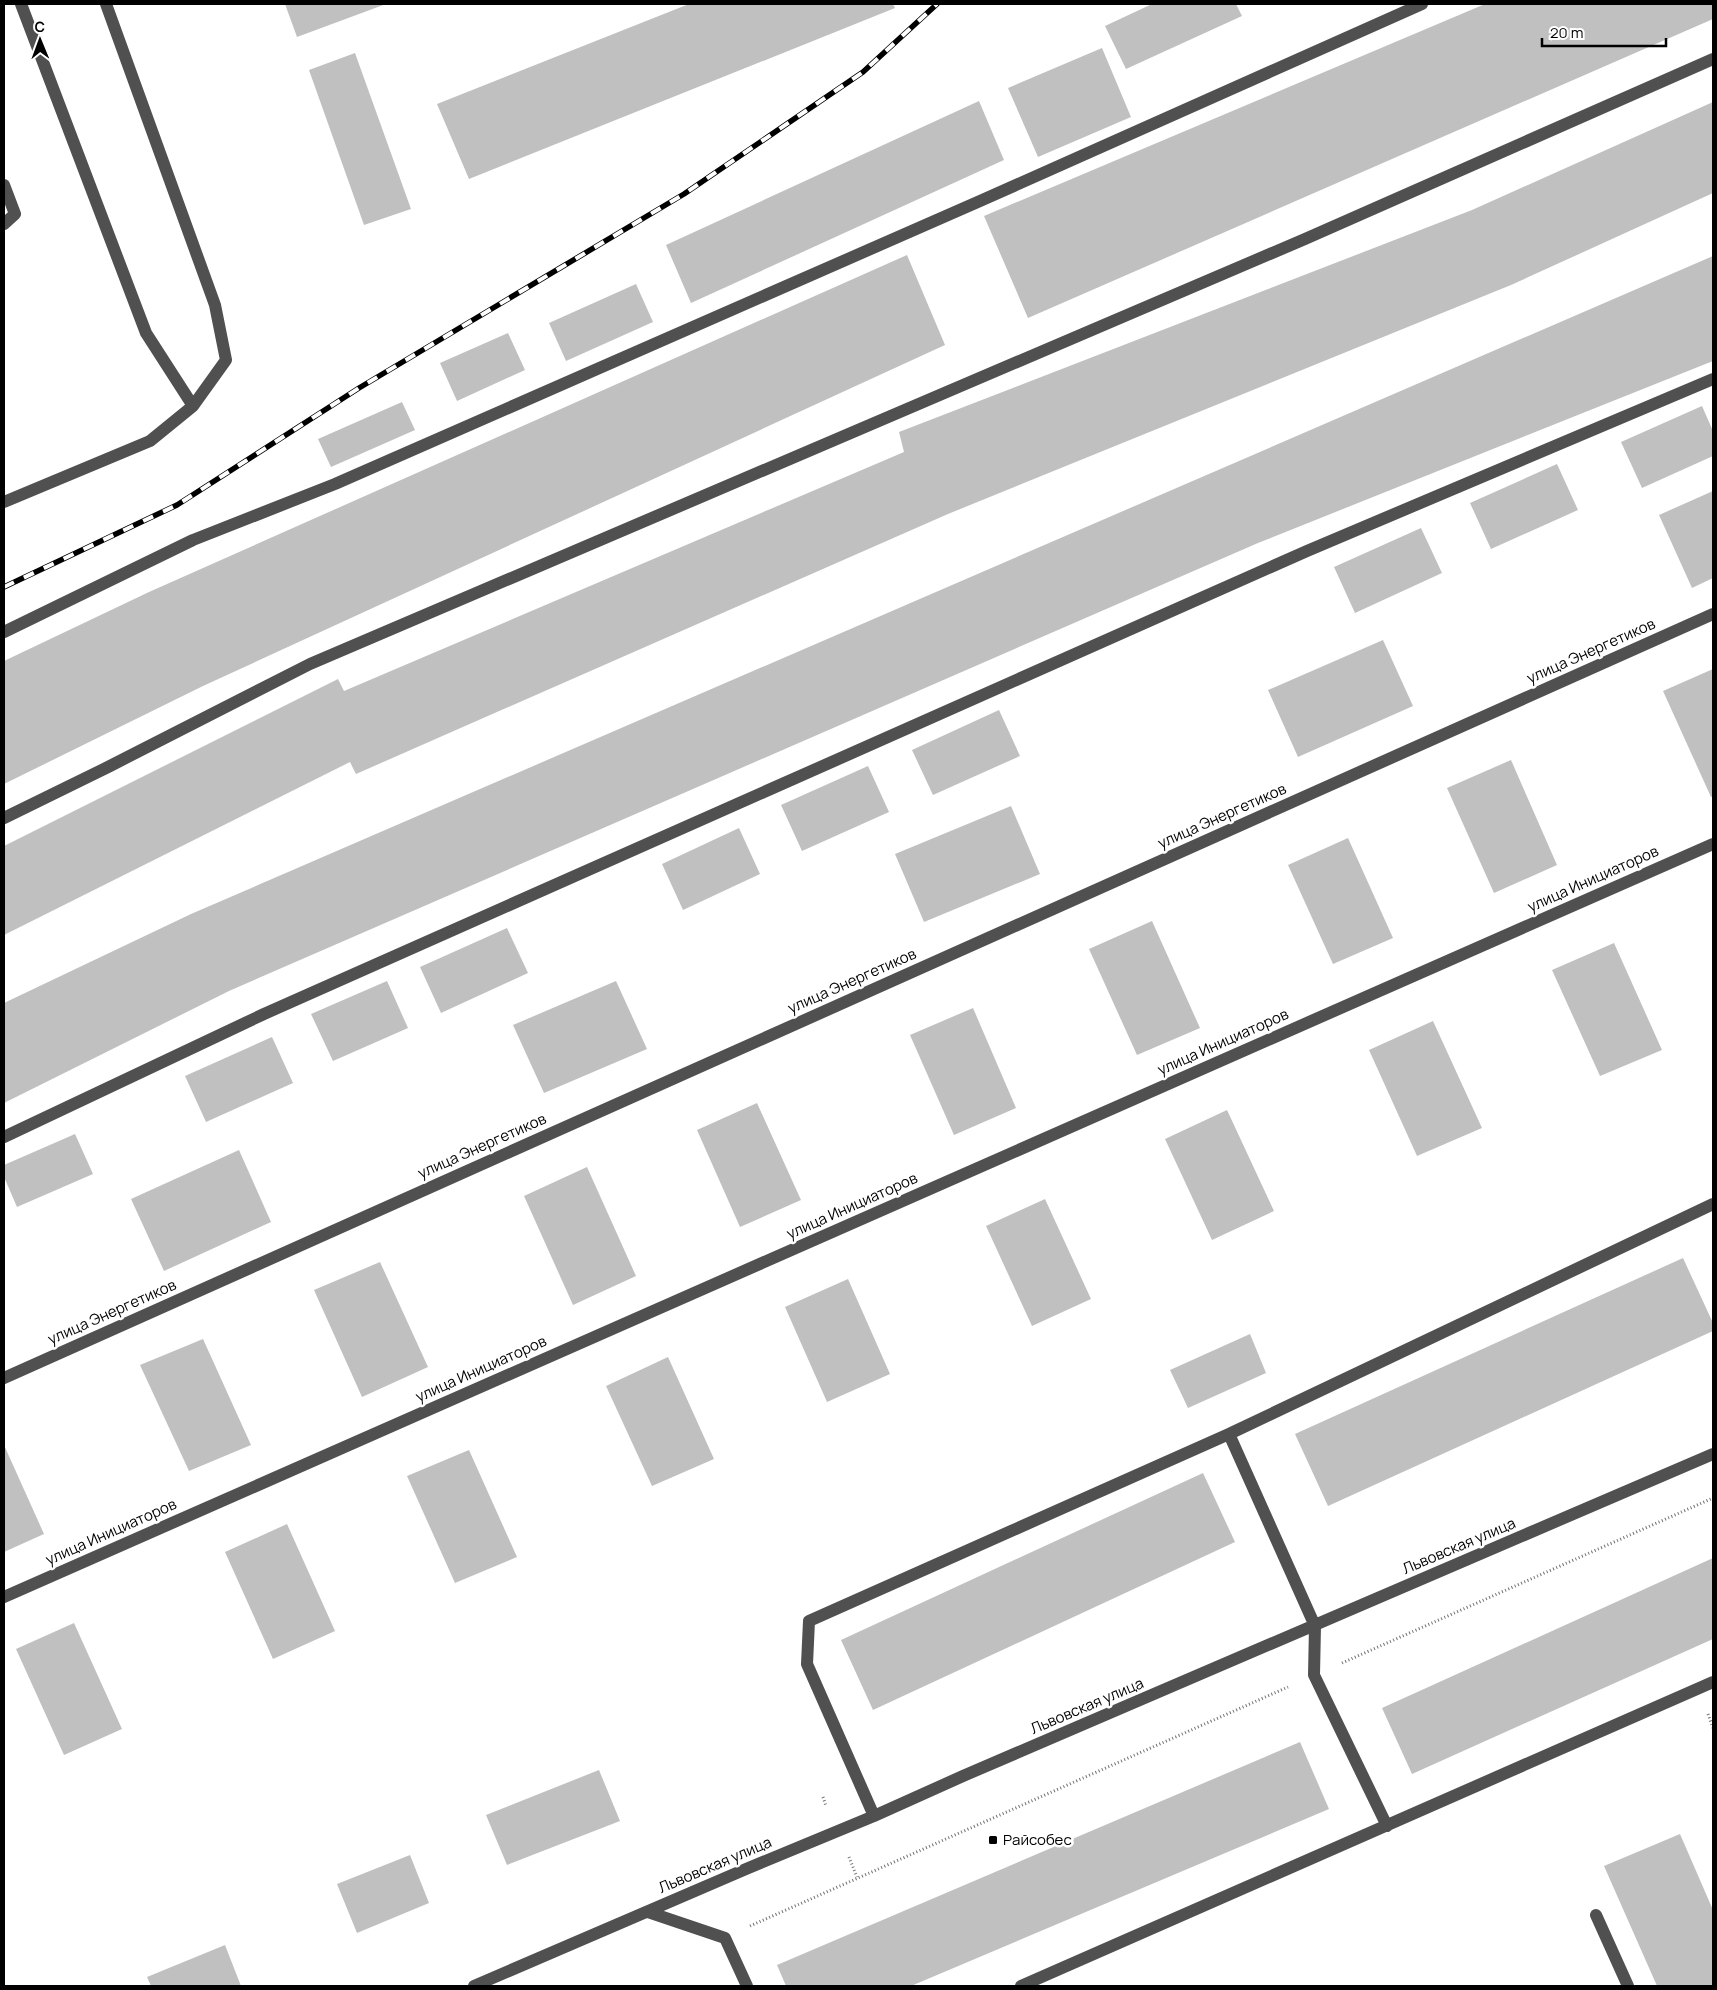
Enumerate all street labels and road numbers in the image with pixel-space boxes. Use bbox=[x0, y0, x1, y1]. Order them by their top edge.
street label: улица Энергетиков bbox=[1523, 613, 1658, 688]
street label: улица Энергетиков bbox=[1154, 778, 1289, 853]
street label: улица Инициаторов bbox=[1524, 840, 1662, 917]
street label: улица Энергетиков bbox=[784, 943, 919, 1018]
street label: улица Инициаторов bbox=[1154, 1003, 1292, 1080]
street label: улица Энергетиков bbox=[414, 1108, 549, 1183]
street label: улица Инициаторов bbox=[783, 1167, 921, 1244]
street label: улица Энергетиков bbox=[44, 1274, 179, 1349]
street label: улица Инициаторов bbox=[412, 1330, 550, 1407]
street label: улица Инициаторов bbox=[42, 1493, 180, 1570]
street label: Львовская улица bbox=[1399, 1512, 1519, 1579]
street label: Львовская улица bbox=[1027, 1672, 1147, 1739]
street label: Львовская улица bbox=[655, 1831, 775, 1898]

